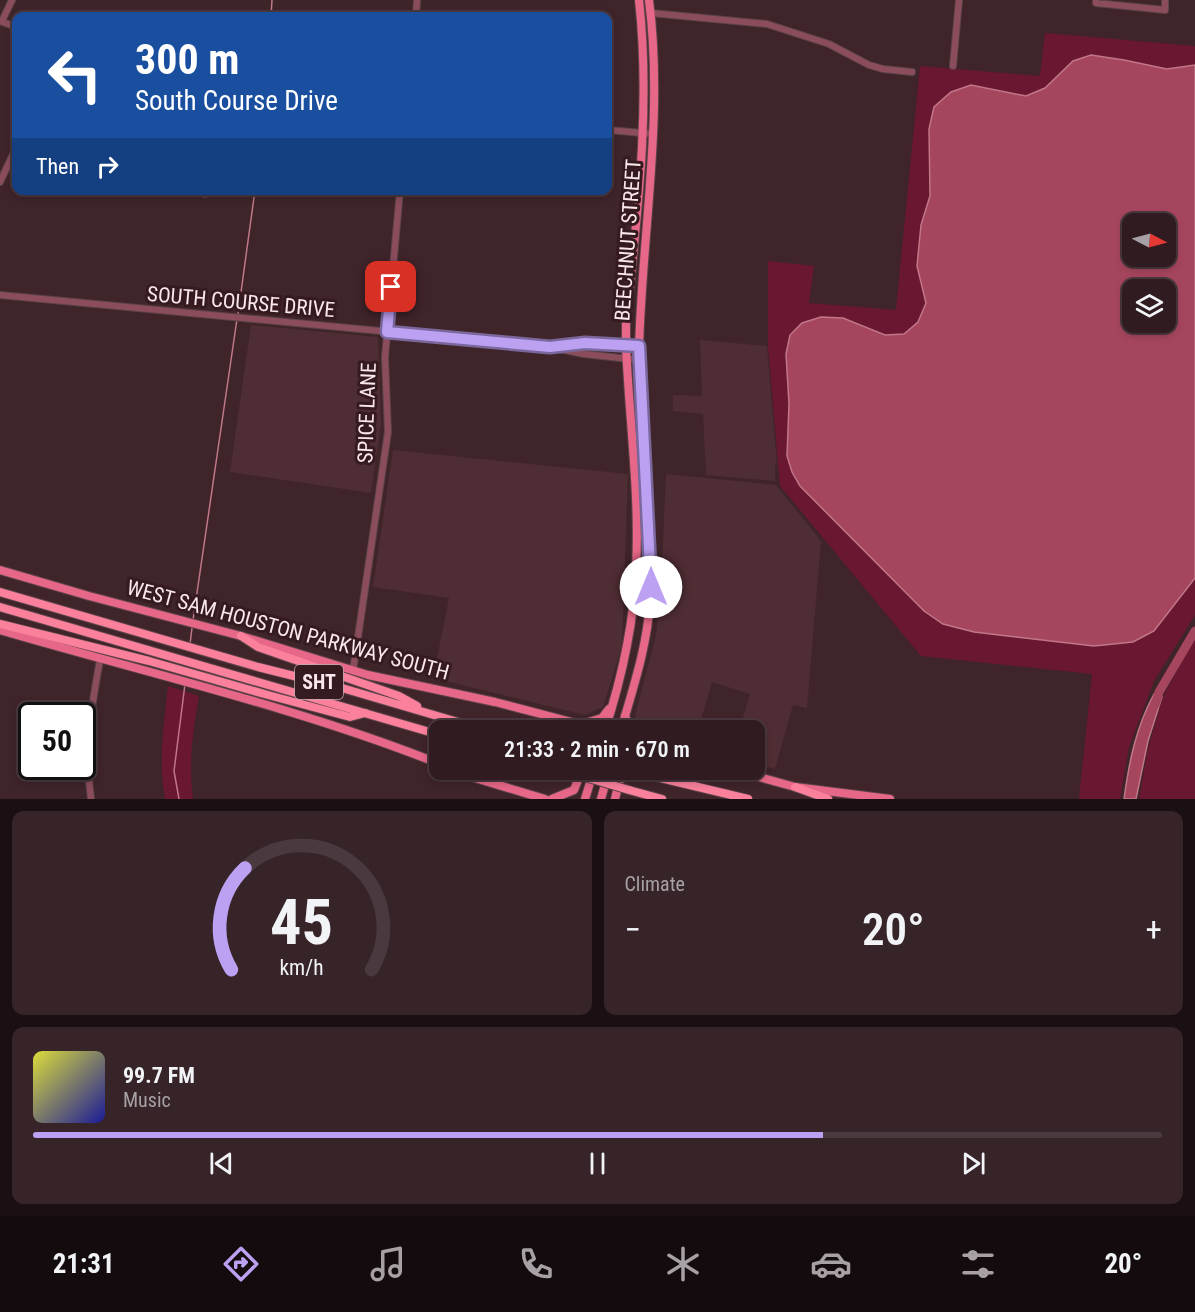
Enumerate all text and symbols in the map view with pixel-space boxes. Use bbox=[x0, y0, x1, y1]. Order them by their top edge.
text: 300 m bbox=[135, 35, 240, 84]
icon: left bbox=[36, 36, 114, 114]
text: South Course Drive bbox=[135, 85, 338, 117]
icon: right bbox=[91, 150, 124, 183]
text: Then bbox=[36, 154, 79, 179]
street label: BEECHNUT STREET bbox=[610, 158, 646, 322]
north arrow bbox=[1122, 213, 1176, 267]
map controls bbox=[1122, 213, 1176, 333]
pin bbox=[365, 261, 416, 312]
icon: arrive bbox=[374, 270, 407, 303]
button: layers bbox=[1122, 279, 1176, 333]
street label: SOUTH COURSE DRIVE bbox=[146, 282, 336, 322]
street label: SPICE LANE bbox=[353, 362, 381, 464]
position arrow bbox=[619, 555, 683, 619]
street label: WEST SAM HOUSTON PARKWAY SOUTH bbox=[124, 575, 452, 685]
road number: SHT bbox=[295, 665, 343, 699]
speed limit sign: 50 bbox=[18, 702, 96, 780]
text: 21:33 · 2 min · 670 m bbox=[504, 737, 690, 762]
text: Climate bbox=[625, 872, 685, 896]
text: 45 bbox=[270, 886, 333, 959]
text: 20° bbox=[862, 903, 925, 956]
text: − bbox=[625, 910, 641, 949]
text: + bbox=[1146, 910, 1162, 949]
text: km/h bbox=[280, 955, 324, 980]
text: 99.7 FM bbox=[123, 1063, 195, 1088]
text: Music bbox=[123, 1088, 171, 1112]
icon: previous bbox=[205, 1147, 238, 1180]
icon: pause bbox=[581, 1147, 614, 1180]
icon: next bbox=[957, 1147, 990, 1180]
icon: directions bbox=[220, 1243, 262, 1285]
icon: music bbox=[367, 1243, 409, 1285]
icon: phone bbox=[515, 1243, 557, 1285]
icon: climate bbox=[662, 1243, 704, 1285]
icon: car bbox=[810, 1243, 852, 1285]
icon: filters bbox=[957, 1243, 999, 1285]
text: 21:31 bbox=[53, 1248, 115, 1280]
text: 20° bbox=[1104, 1248, 1142, 1280]

